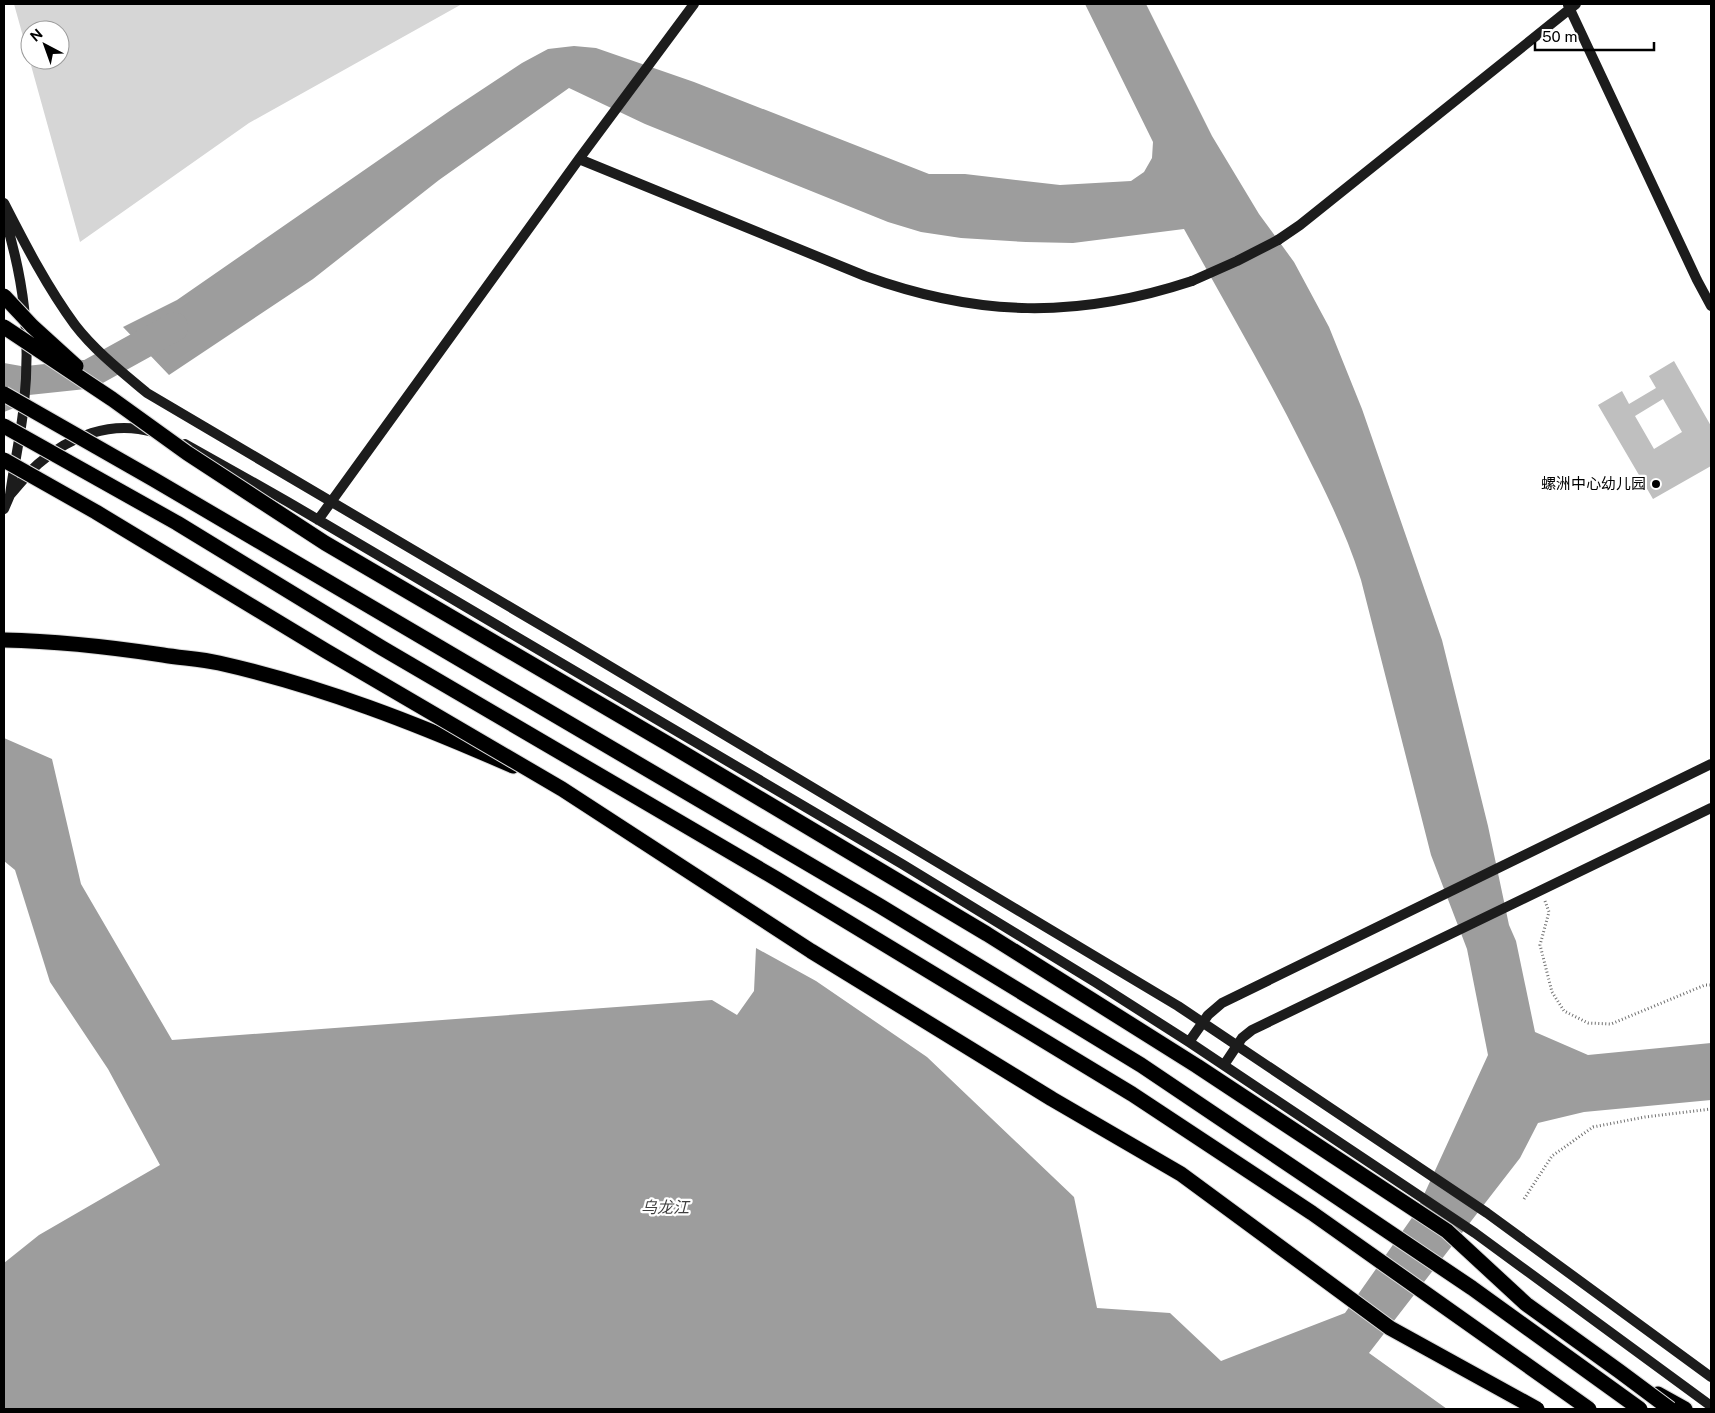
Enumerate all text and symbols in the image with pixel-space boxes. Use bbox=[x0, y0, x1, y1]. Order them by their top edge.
north arrow bbox=[20, 20, 70, 70]
scale bar bbox=[1535, 20, 1654, 52]
text: N bbox=[27, 26, 46, 45]
text: 50 m bbox=[1542, 28, 1577, 45]
place label: 螺洲中心幼儿园 bbox=[1541, 475, 1646, 492]
marker: 螺洲中心幼儿园 bbox=[1650, 478, 1662, 490]
water label: 乌龙江 bbox=[641, 1198, 691, 1217]

